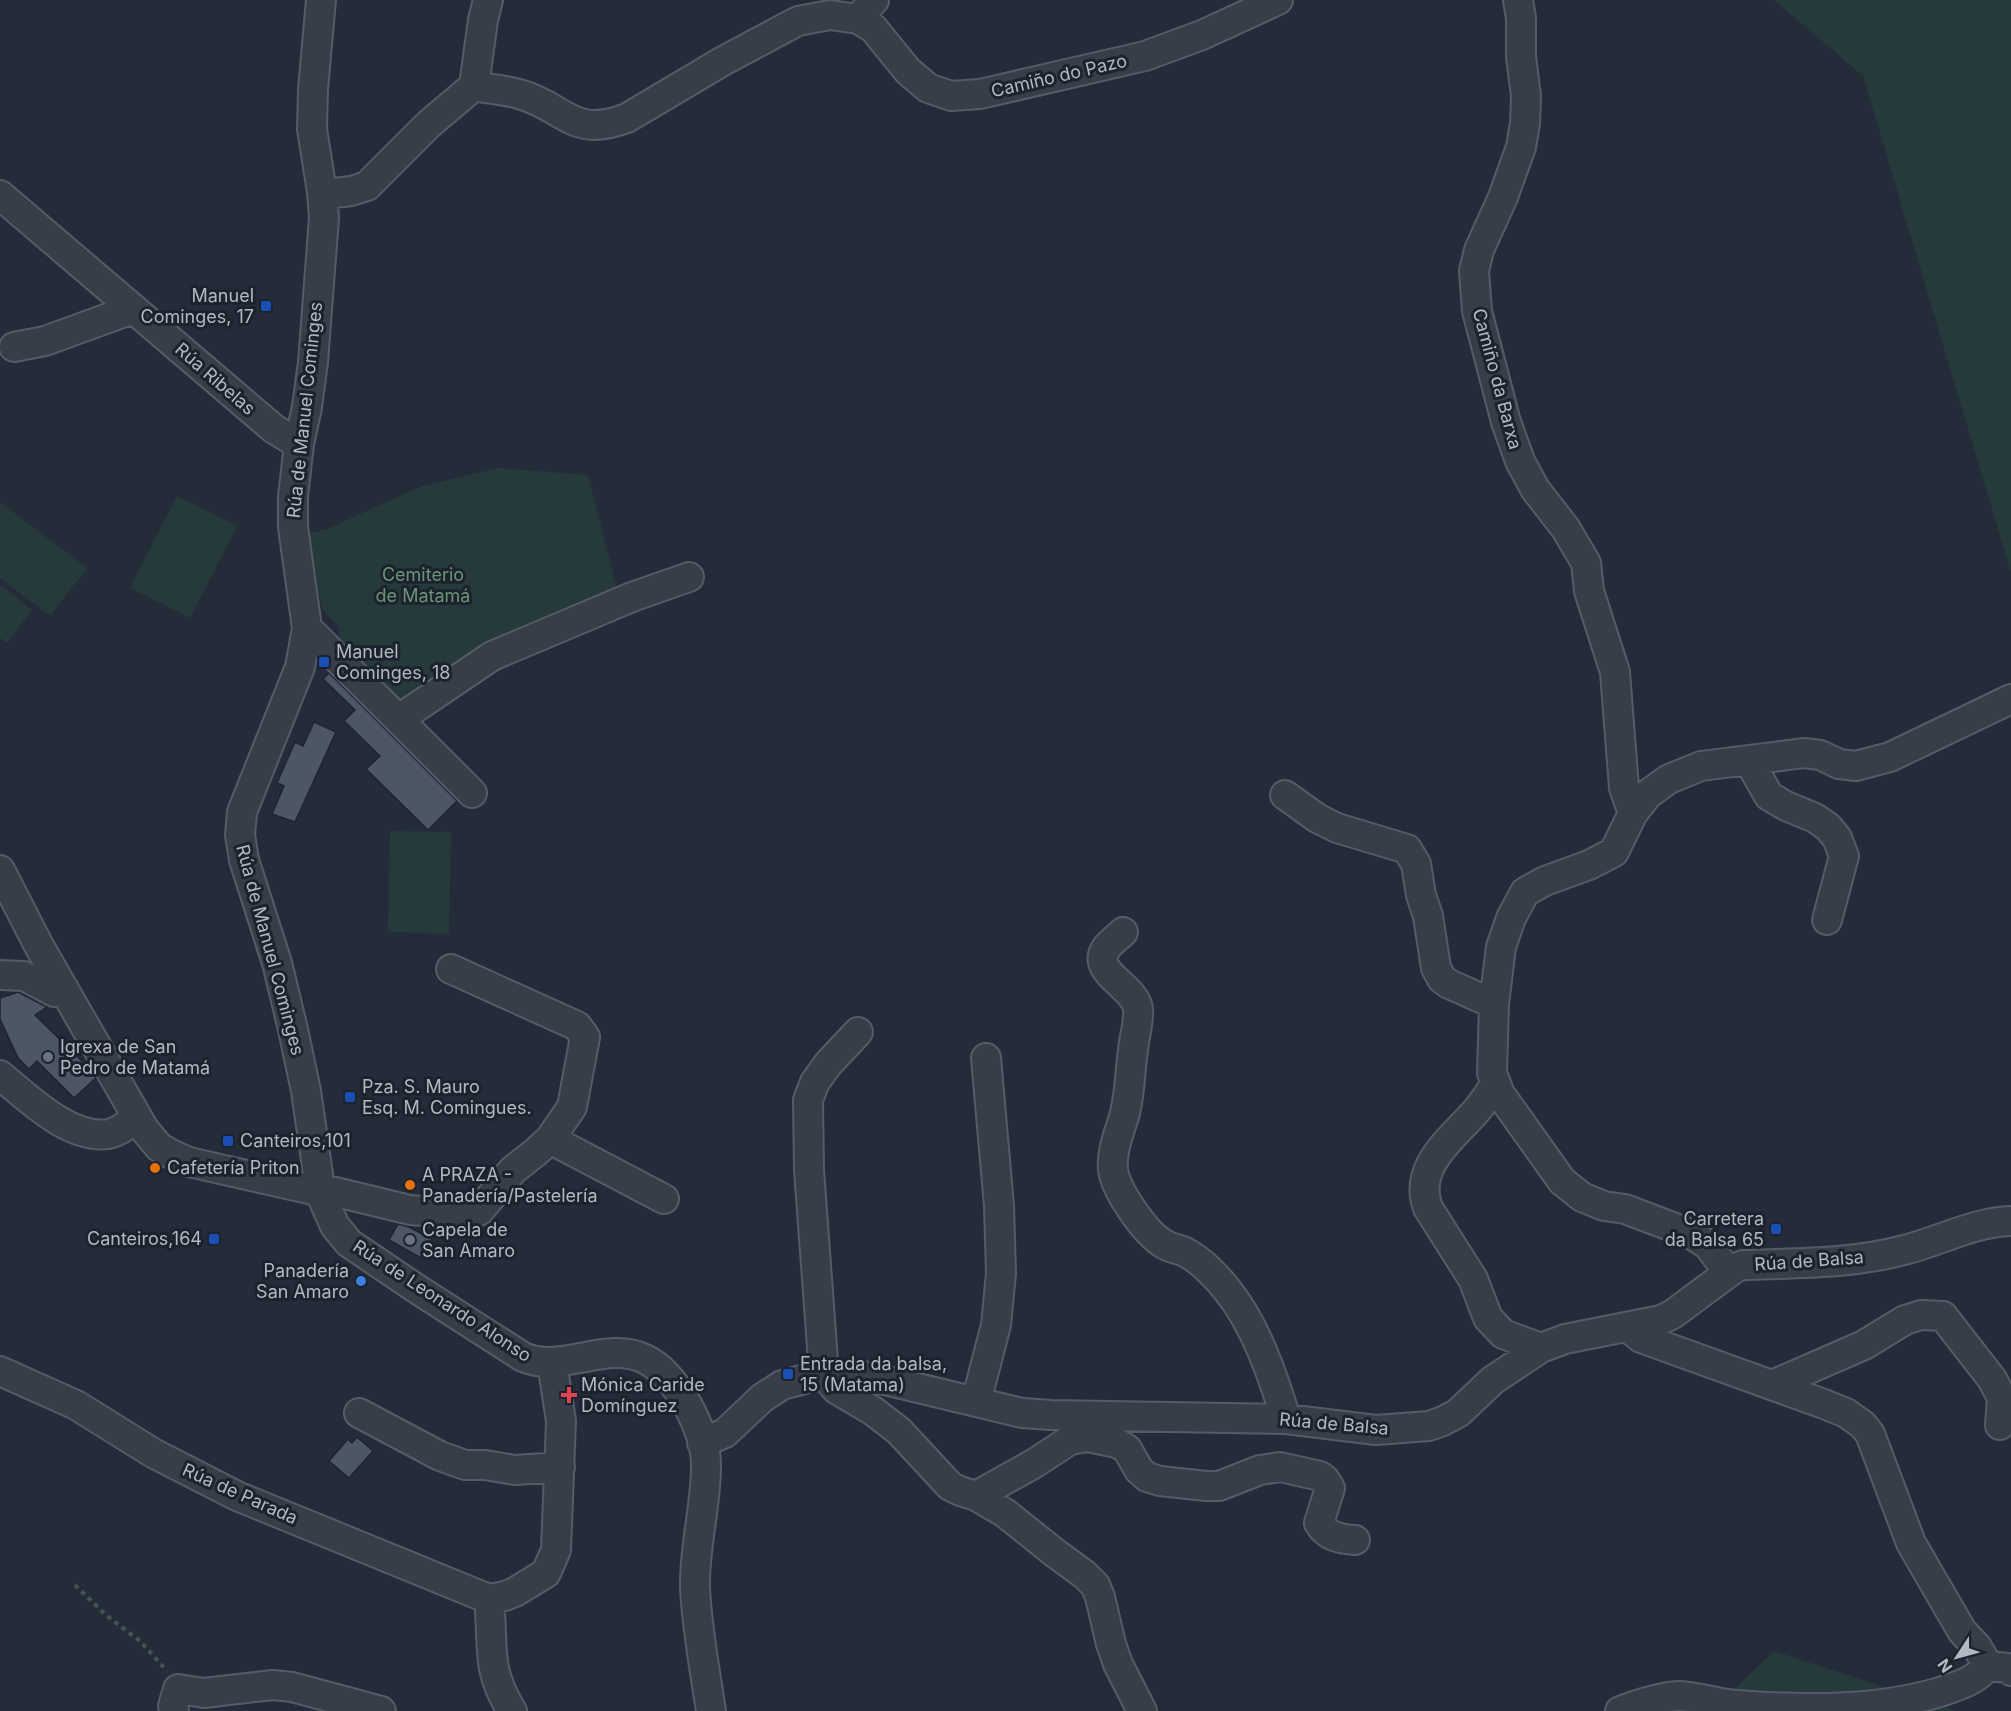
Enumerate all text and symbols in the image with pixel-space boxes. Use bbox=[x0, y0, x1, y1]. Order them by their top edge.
street label: Camiño do Pazo bbox=[989, 50, 1129, 101]
place label: Manuel Cominges, 17 bbox=[141, 285, 254, 327]
marker: Manuel Cominges, 17 bbox=[259, 299, 273, 313]
street label: Rúa de Manuel Cominges bbox=[283, 301, 326, 519]
street label: Camiño da Barxa bbox=[1469, 306, 1526, 452]
street label: Rúa Ribelas bbox=[171, 338, 260, 419]
park label: Cemiterio de Matamá bbox=[376, 564, 470, 606]
place label: Manuel Cominges, 18 bbox=[336, 641, 450, 683]
marker: Manuel Cominges, 18 bbox=[317, 655, 331, 669]
street label: Rúa de Manuel Cominges bbox=[232, 842, 309, 1058]
place label: Igrexa de San Pedro de Matamá bbox=[60, 1036, 210, 1078]
marker: Igrexa de San Pedro de Matamá bbox=[41, 1050, 55, 1064]
place label: Pza. S. Mauro Esq. M. Comingues. bbox=[362, 1076, 532, 1118]
marker: Pza. S. Mauro Esq. M. Comingues. bbox=[343, 1090, 357, 1104]
place label: Canteiros,101 bbox=[240, 1130, 351, 1151]
marker: Canteiros,101 bbox=[221, 1134, 235, 1148]
place label: Cafetería Priton bbox=[167, 1157, 300, 1178]
marker: Cafetería Priton bbox=[148, 1161, 162, 1175]
place label: A PRAZA - Panadería/Pastelería bbox=[422, 1164, 598, 1206]
marker: A PRAZA - Panadería/Pastelería bbox=[403, 1178, 417, 1192]
place label: Carretera da Balsa 65 bbox=[1665, 1208, 1764, 1250]
place label: Capela de San Amaro bbox=[422, 1219, 515, 1261]
marker: Carretera da Balsa 65 bbox=[1769, 1222, 1783, 1236]
place label: Canteiros,164 bbox=[87, 1228, 202, 1249]
marker: Canteiros,164 bbox=[207, 1232, 221, 1246]
marker: Capela de San Amaro bbox=[403, 1233, 417, 1247]
street label: Rúa de Leonardo Alonso bbox=[349, 1235, 535, 1366]
street label: Rúa de Balsa bbox=[1753, 1246, 1864, 1275]
place label: Panadería San Amaro bbox=[256, 1260, 349, 1302]
marker: Panadería San Amaro bbox=[354, 1274, 368, 1288]
place label: Entrada da balsa, 15 (Matama) bbox=[800, 1353, 947, 1395]
marker: Entrada da balsa, 15 (Matama) bbox=[781, 1367, 795, 1381]
place label: Mónica Caride Domínguez bbox=[581, 1374, 705, 1416]
marker: Mónica Caride Domínguez bbox=[562, 1388, 576, 1402]
street label: Rúa de Balsa bbox=[1278, 1408, 1390, 1439]
street label: Rúa de Parada bbox=[179, 1459, 301, 1528]
north arrow bbox=[1927, 1627, 1987, 1687]
text: N bbox=[1933, 1655, 1957, 1677]

